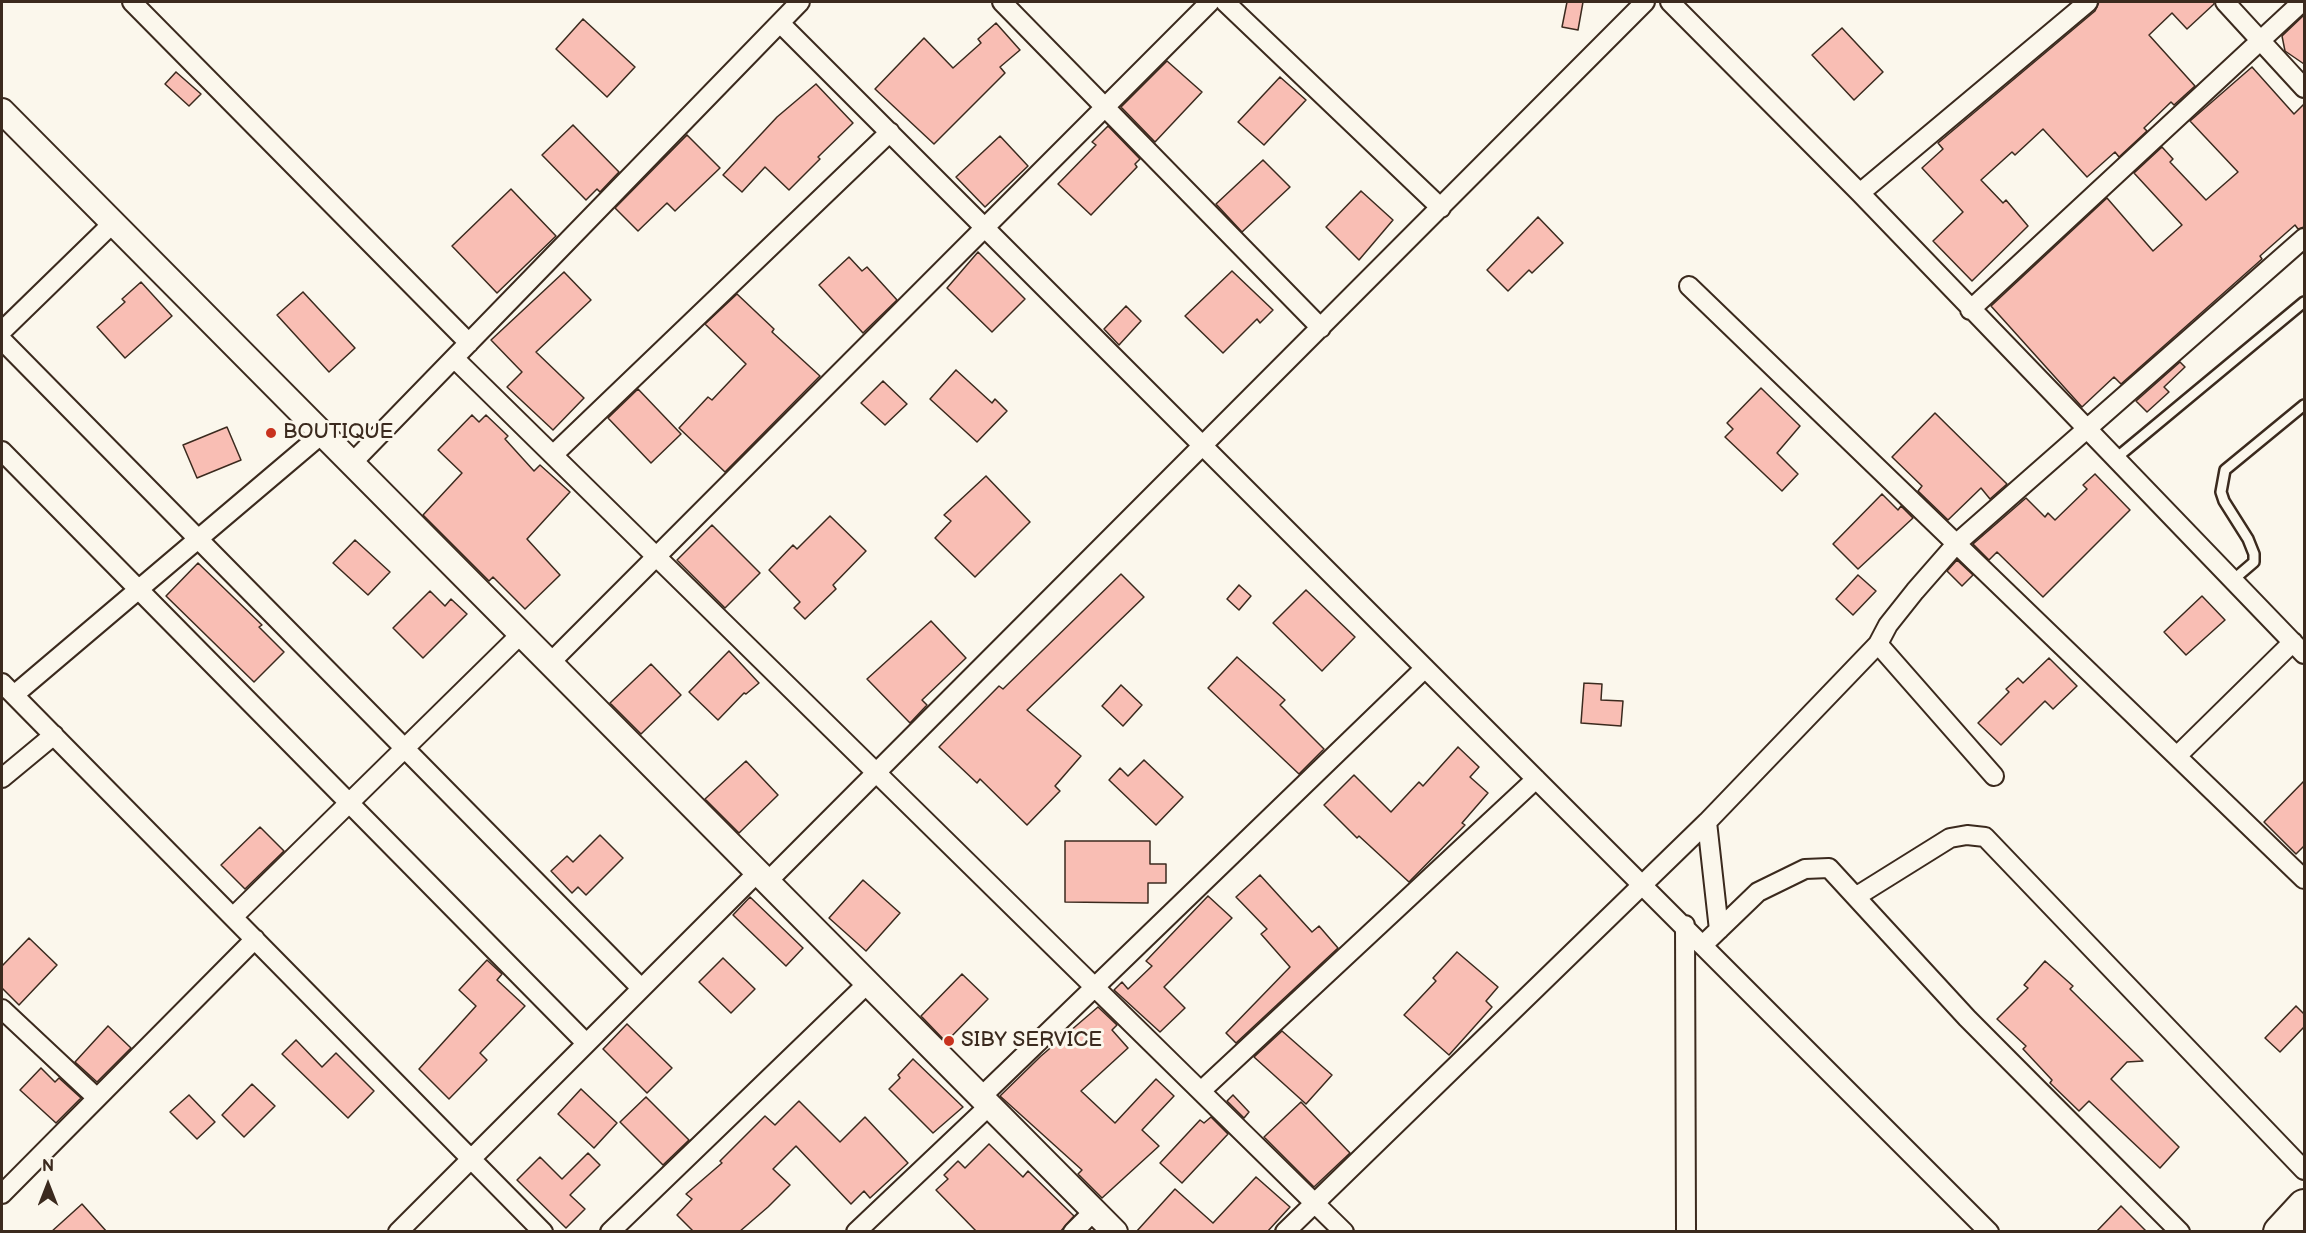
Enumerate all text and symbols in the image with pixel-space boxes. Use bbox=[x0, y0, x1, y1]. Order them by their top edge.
place label: BOUTIQUE bbox=[283, 420, 393, 446]
marker: BOUTIQUE bbox=[264, 426, 278, 440]
place label: SIBY SERVICE bbox=[961, 1028, 1102, 1054]
marker: SIBY SERVICE bbox=[942, 1034, 956, 1048]
north arrow bbox=[18, 1155, 78, 1215]
text: N bbox=[42, 1157, 54, 1176]

